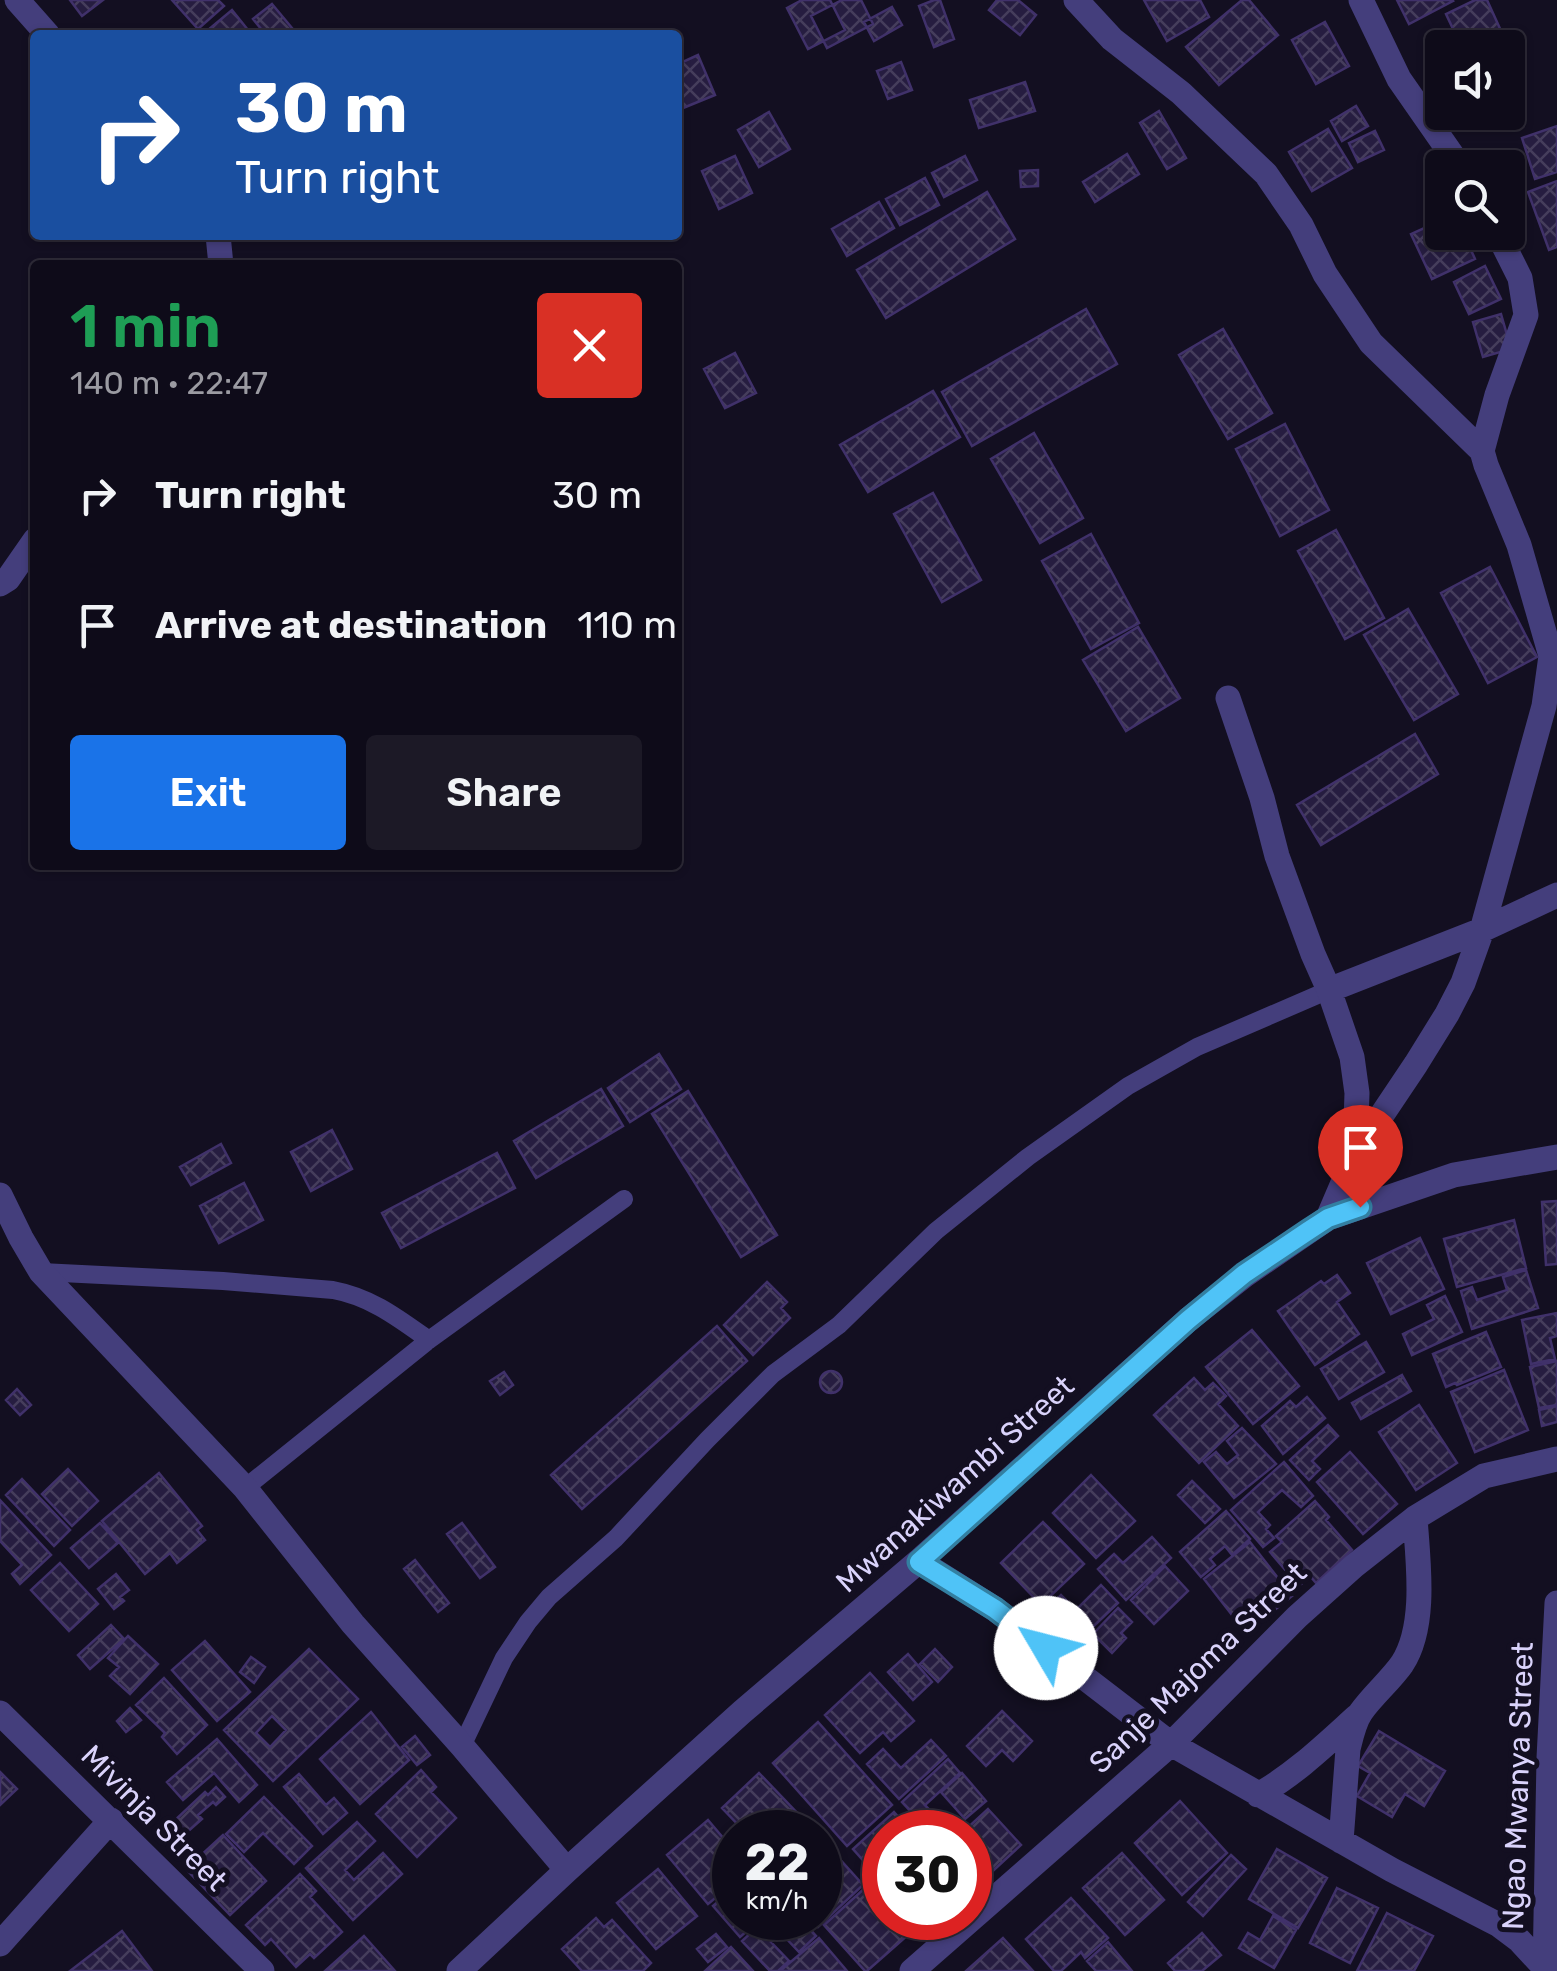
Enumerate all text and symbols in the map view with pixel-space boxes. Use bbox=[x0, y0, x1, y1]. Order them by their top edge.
map controls bbox=[1425, 30, 1525, 250]
button: sound bbox=[1425, 30, 1525, 130]
text: 30 m bbox=[235, 67, 408, 150]
icon: right bbox=[70, 70, 200, 200]
button: search bbox=[1425, 150, 1525, 250]
text: Turn right bbox=[235, 151, 439, 204]
text: 1 min bbox=[70, 291, 221, 362]
button: close bbox=[537, 293, 642, 398]
text: 140 m · 22:47 bbox=[70, 364, 268, 402]
icon: right bbox=[70, 468, 125, 523]
text: Turn right bbox=[155, 472, 346, 518]
text: 30 m bbox=[552, 472, 642, 518]
icon: arrive bbox=[70, 598, 125, 653]
text: Arrive at destination bbox=[155, 602, 547, 648]
text: 110 m bbox=[577, 602, 677, 648]
button: Exit bbox=[70, 735, 346, 850]
button: Share bbox=[366, 735, 642, 850]
pin bbox=[1318, 1105, 1403, 1208]
icon: arrive bbox=[1333, 1120, 1388, 1175]
street label: Mwanakiwambi Street bbox=[829, 1368, 1081, 1600]
street label: Sanje Majoma Street bbox=[1082, 1555, 1314, 1781]
position arrow bbox=[994, 1596, 1098, 1700]
street label: Ngao Mwanya Street bbox=[1495, 1641, 1541, 1931]
street label: Mivinja Street bbox=[74, 1738, 235, 1899]
speed limit sign: 30 bbox=[862, 1810, 992, 1940]
text: 22 bbox=[745, 1833, 810, 1893]
text: km/h bbox=[746, 1886, 808, 1915]

